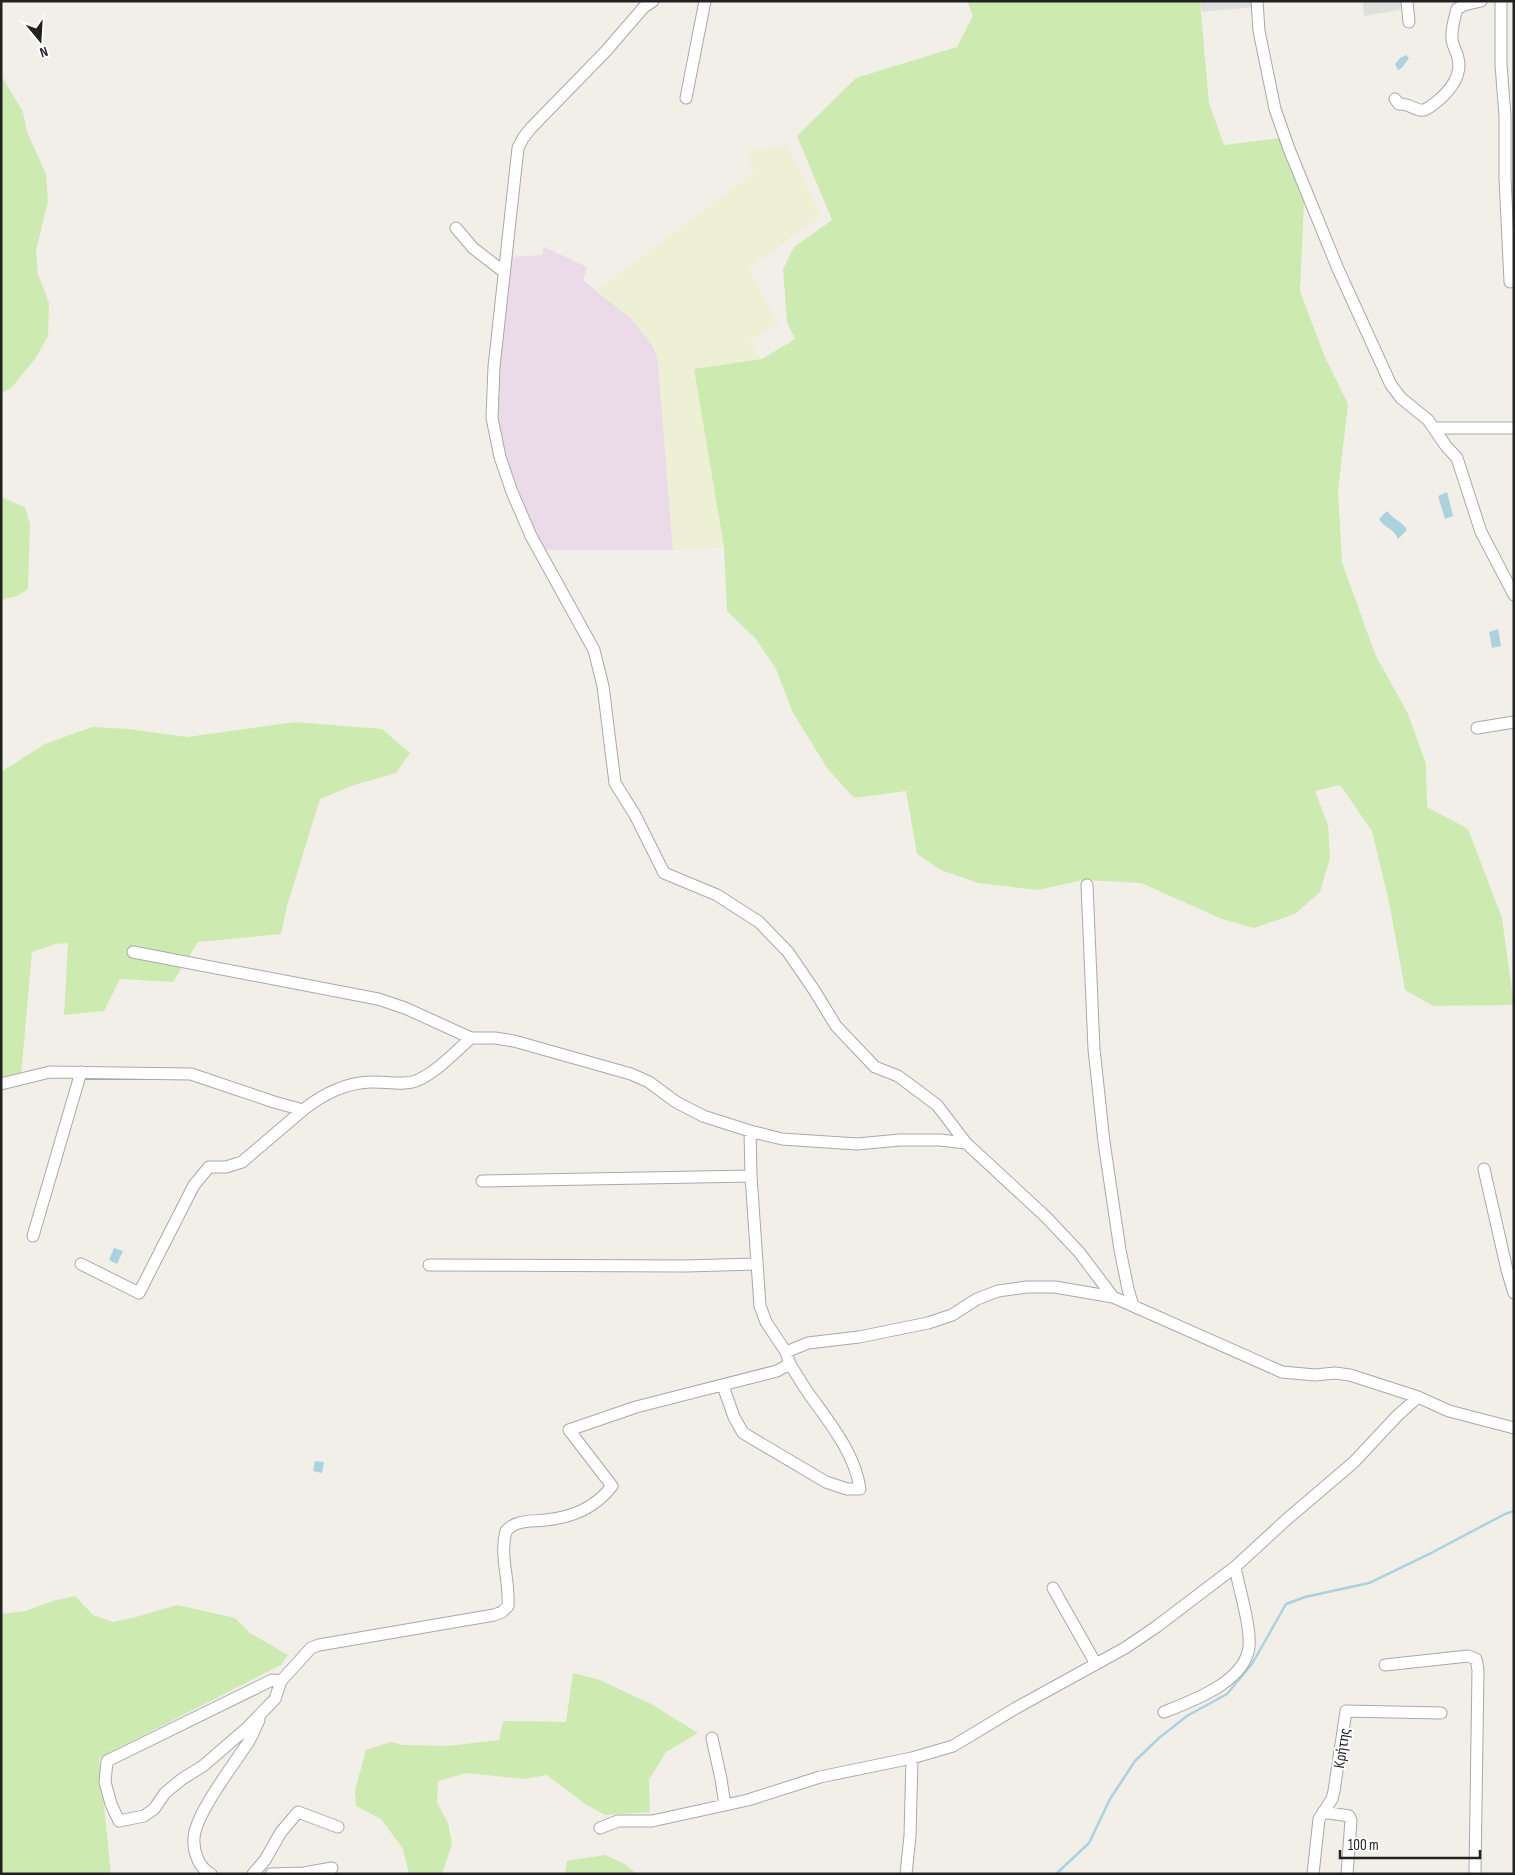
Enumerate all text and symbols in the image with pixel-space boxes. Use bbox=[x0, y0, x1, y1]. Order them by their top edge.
north arrow bbox=[15, 15, 65, 65]
text: N bbox=[38, 43, 50, 61]
street label: Κρήτης bbox=[1330, 1727, 1355, 1770]
scale bar bbox=[1340, 1828, 1480, 1860]
text: 100 m bbox=[1348, 1836, 1379, 1855]

